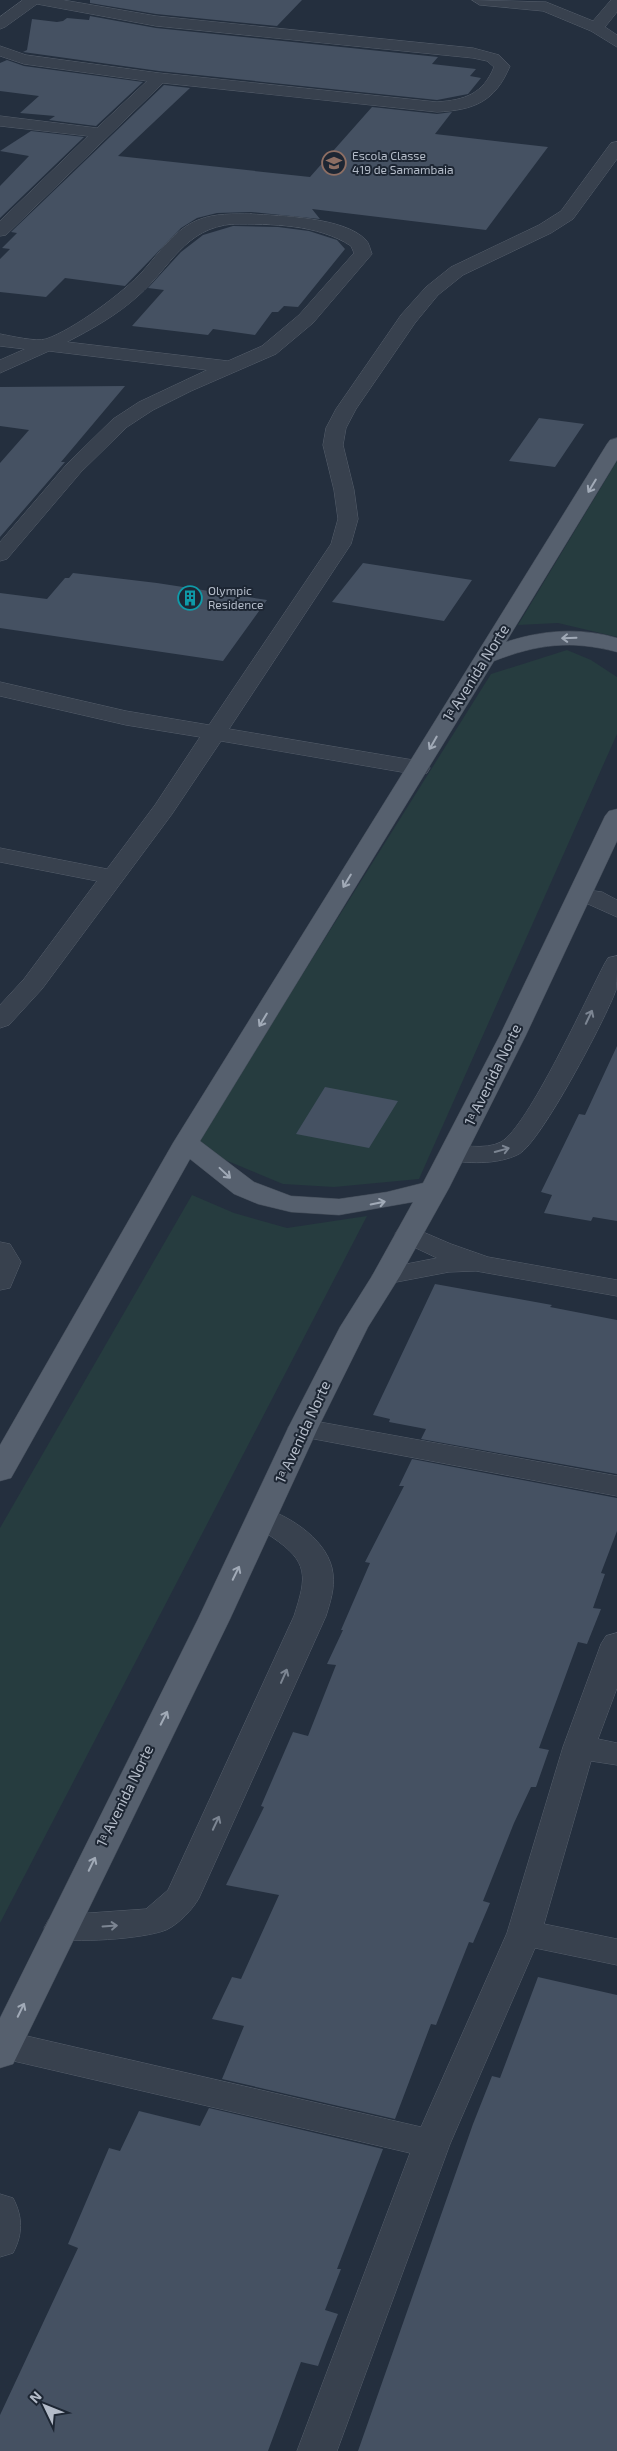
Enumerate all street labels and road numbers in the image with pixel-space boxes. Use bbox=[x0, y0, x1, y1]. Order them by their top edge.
street label: 1ᵃ Avenida Norte bbox=[438, 621, 512, 724]
street label: 1ᵃ Avenida Norte bbox=[460, 1021, 525, 1128]
street label: 1ᵃ Avenida Norte bbox=[270, 1377, 334, 1486]
street label: 1ᵃ Avenida Norte bbox=[92, 1742, 157, 1849]

